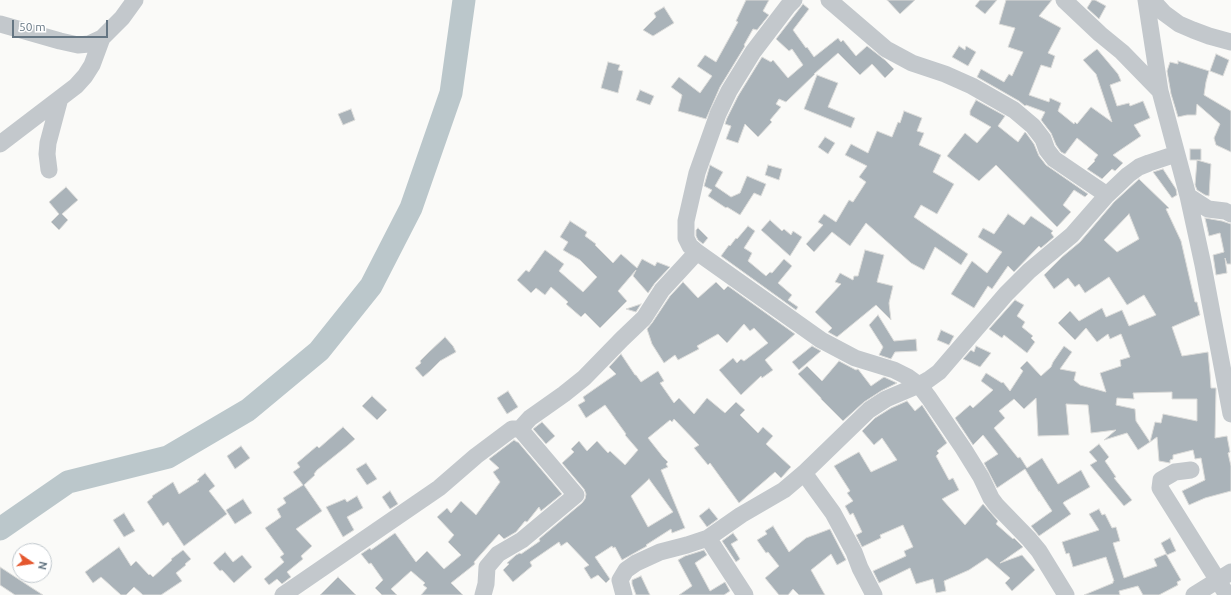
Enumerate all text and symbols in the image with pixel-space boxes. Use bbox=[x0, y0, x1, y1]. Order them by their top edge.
scale bar bbox=[14, 12, 110, 38]
text: 50 m bbox=[19, 20, 46, 33]
north arrow bbox=[12, 543, 52, 583]
text: N bbox=[36, 560, 49, 571]

